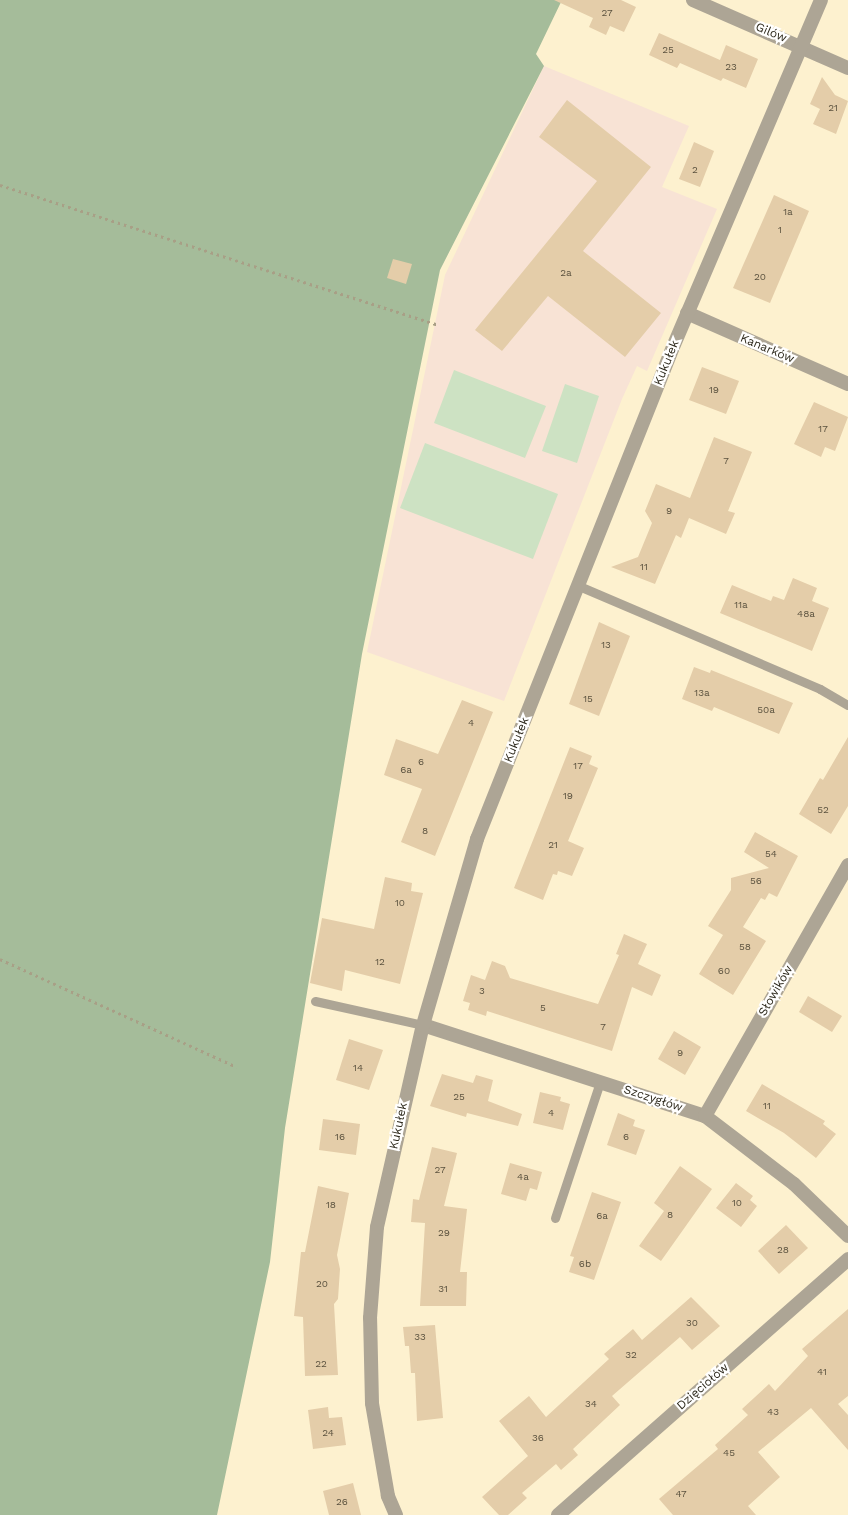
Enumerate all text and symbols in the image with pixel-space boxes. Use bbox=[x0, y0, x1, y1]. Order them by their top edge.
house number: 27 bbox=[601, 7, 613, 19]
street label: Gilów bbox=[753, 20, 789, 46]
house number: 25 bbox=[662, 44, 674, 56]
house number: 23 bbox=[725, 61, 737, 73]
house number: 21 bbox=[828, 102, 838, 114]
house number: 2 bbox=[692, 164, 698, 176]
house number: 1a bbox=[783, 206, 793, 218]
house number: 1 bbox=[778, 224, 782, 236]
house number: 2a bbox=[560, 267, 572, 279]
house number: 20 bbox=[754, 271, 766, 283]
street label: Kanarków bbox=[738, 331, 796, 367]
street label: Kukułek bbox=[651, 338, 683, 388]
house number: 19 bbox=[709, 384, 719, 396]
house number: 17 bbox=[818, 423, 828, 435]
house number: 7 bbox=[723, 455, 729, 467]
house number: 9 bbox=[666, 505, 672, 517]
house number: 11 bbox=[640, 561, 648, 573]
house number: 11a bbox=[734, 599, 748, 611]
house number: 48a bbox=[797, 608, 815, 620]
house number: 13 bbox=[601, 639, 611, 651]
house number: 13a bbox=[694, 687, 710, 699]
house number: 15 bbox=[583, 693, 593, 705]
house number: 50a bbox=[757, 704, 775, 716]
street label: Kukułek bbox=[501, 715, 533, 765]
house number: 4 bbox=[468, 717, 474, 729]
house number: 6 bbox=[418, 756, 424, 768]
house number: 17 bbox=[573, 760, 583, 772]
house number: 6a bbox=[400, 764, 412, 776]
house number: 19 bbox=[563, 790, 573, 802]
house number: 52 bbox=[817, 804, 829, 816]
house number: 8 bbox=[422, 825, 428, 837]
house number: 21 bbox=[548, 839, 558, 851]
house number: 54 bbox=[765, 848, 777, 860]
house number: 56 bbox=[750, 875, 762, 887]
house number: 10 bbox=[395, 897, 405, 909]
house number: 58 bbox=[739, 941, 751, 953]
house number: 12 bbox=[375, 956, 385, 968]
street label: Słowików bbox=[756, 963, 796, 1019]
house number: 60 bbox=[718, 965, 730, 977]
house number: 3 bbox=[479, 985, 485, 997]
house number: 5 bbox=[540, 1002, 546, 1014]
house number: 7 bbox=[600, 1021, 606, 1033]
house number: 9 bbox=[677, 1047, 683, 1059]
house number: 14 bbox=[353, 1062, 363, 1074]
street label: Szczygłów bbox=[622, 1083, 684, 1115]
house number: 25 bbox=[453, 1091, 465, 1103]
house number: 11 bbox=[763, 1100, 771, 1112]
street label: Kukułek bbox=[387, 1101, 411, 1151]
house number: 4 bbox=[548, 1107, 554, 1119]
house number: 16 bbox=[335, 1131, 345, 1143]
house number: 6 bbox=[623, 1131, 629, 1143]
house number: 27 bbox=[434, 1164, 446, 1176]
house number: 4a bbox=[517, 1171, 529, 1183]
house number: 10 bbox=[732, 1197, 742, 1209]
house number: 18 bbox=[326, 1199, 336, 1211]
house number: 8 bbox=[667, 1209, 673, 1221]
house number: 6a bbox=[596, 1210, 608, 1222]
house number: 29 bbox=[438, 1227, 450, 1239]
house number: 28 bbox=[777, 1244, 789, 1256]
house number: 6b bbox=[579, 1258, 591, 1270]
house number: 20 bbox=[316, 1278, 328, 1290]
house number: 31 bbox=[438, 1283, 448, 1295]
house number: 30 bbox=[686, 1317, 698, 1329]
house number: 33 bbox=[414, 1331, 426, 1343]
house number: 32 bbox=[625, 1349, 637, 1361]
house number: 22 bbox=[315, 1358, 327, 1370]
street label: Dzięciołów bbox=[674, 1361, 732, 1413]
house number: 41 bbox=[817, 1366, 827, 1378]
house number: 34 bbox=[585, 1398, 597, 1410]
house number: 43 bbox=[767, 1406, 779, 1418]
house number: 24 bbox=[322, 1427, 334, 1439]
house number: 36 bbox=[532, 1432, 544, 1444]
house number: 45 bbox=[723, 1447, 735, 1459]
house number: 47 bbox=[675, 1488, 687, 1500]
house number: 26 bbox=[336, 1496, 348, 1508]

